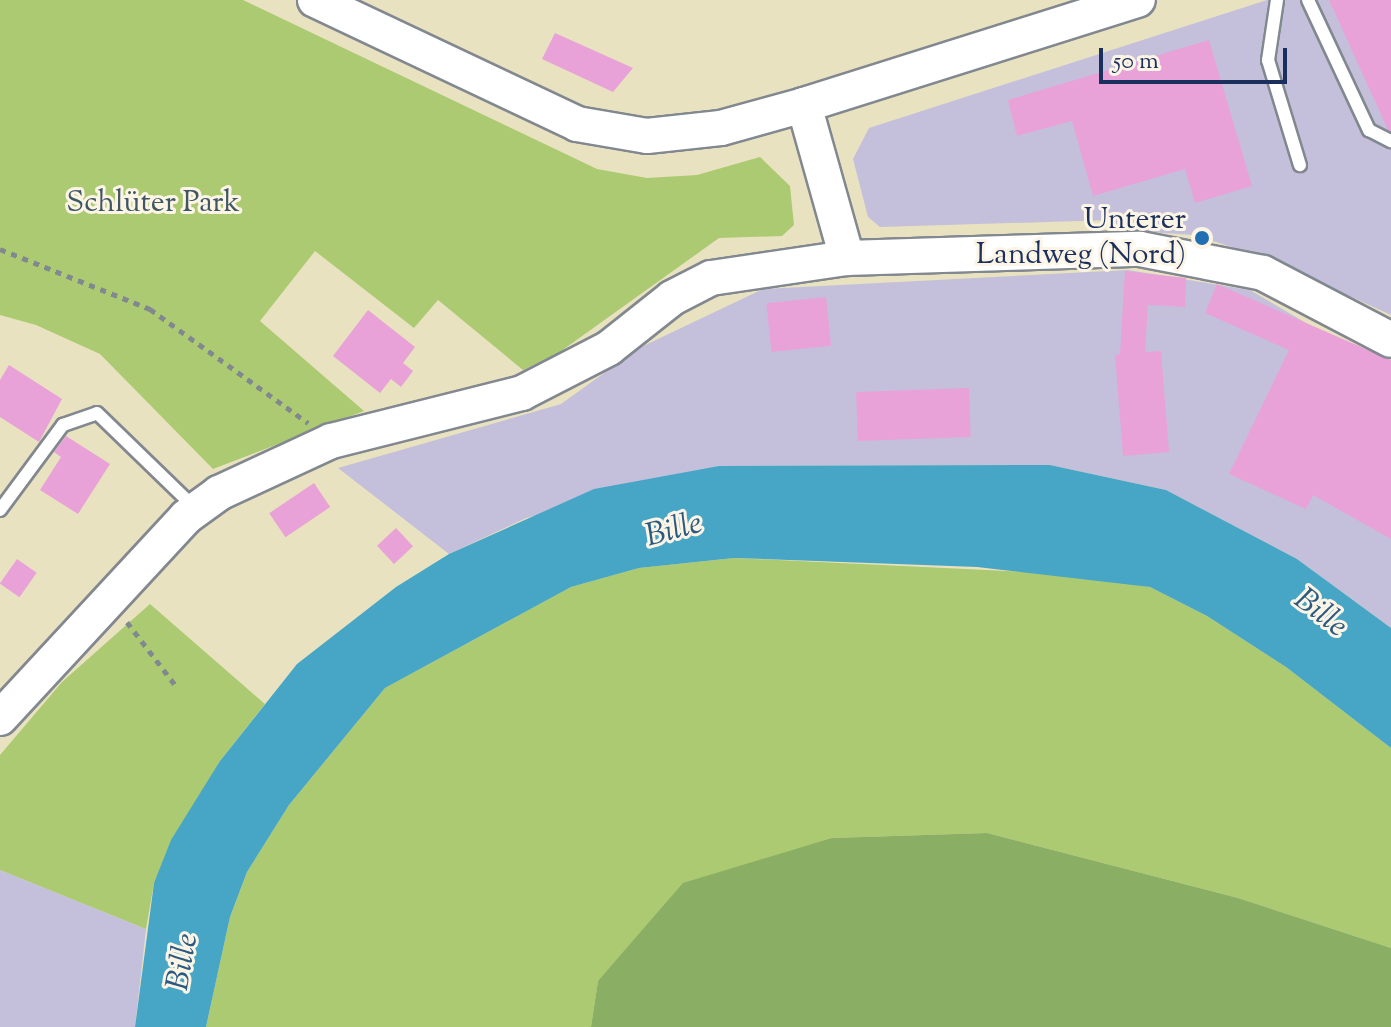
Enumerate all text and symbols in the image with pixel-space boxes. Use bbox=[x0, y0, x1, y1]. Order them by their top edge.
scale bar bbox=[1103, 32, 1291, 82]
text: 50 m bbox=[1113, 45, 1159, 79]
park label: Schlüter Park bbox=[66, 186, 240, 222]
place label: Unterer Landweg (Nord) bbox=[976, 203, 1186, 274]
marker: Unterer Landweg (Nord) bbox=[1193, 229, 1211, 247]
water label: Bille bbox=[642, 505, 706, 557]
water label: Bille bbox=[1286, 581, 1354, 647]
water label: Bille bbox=[160, 931, 208, 993]

